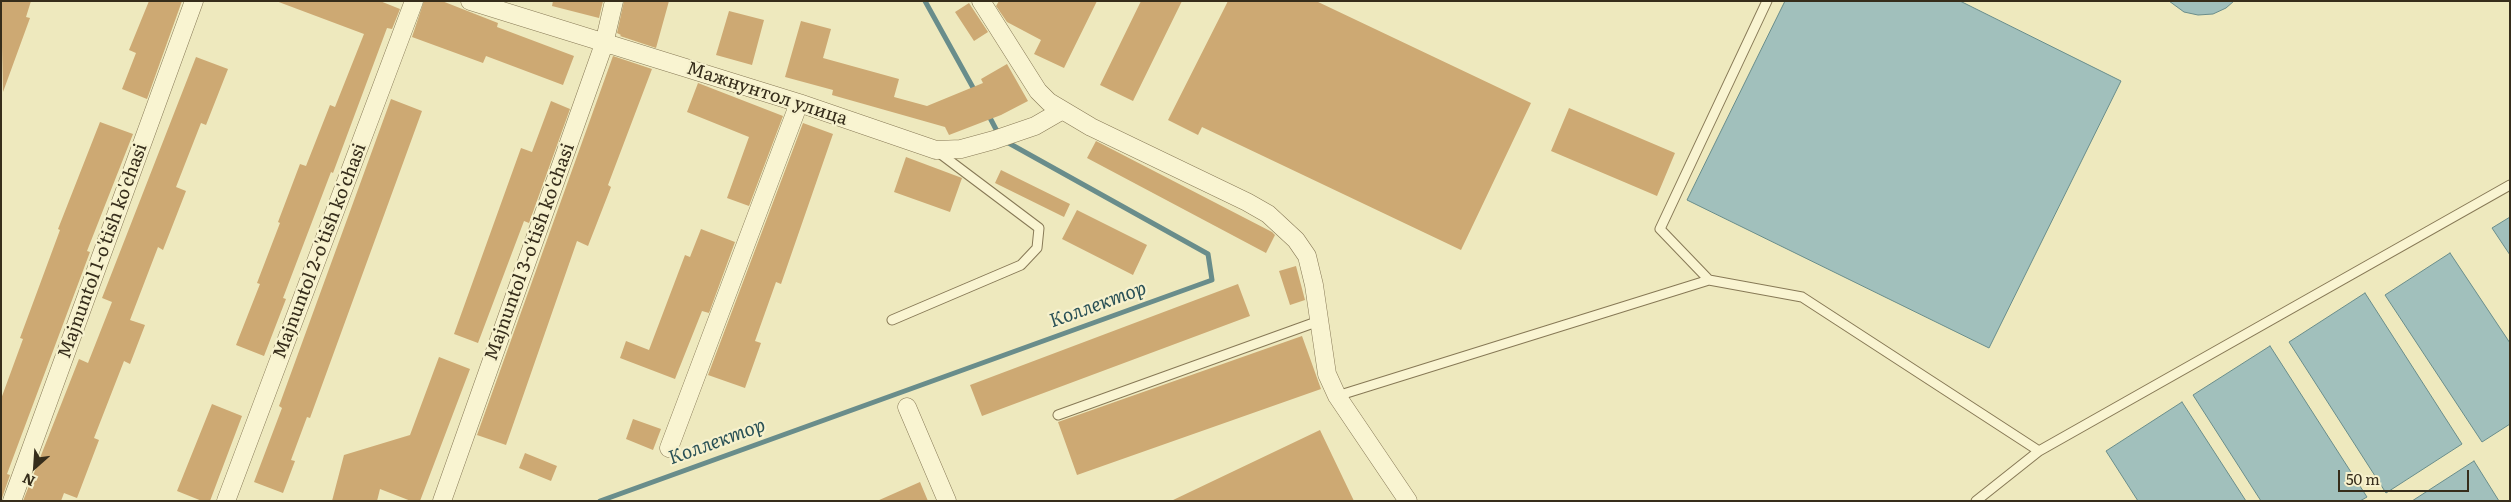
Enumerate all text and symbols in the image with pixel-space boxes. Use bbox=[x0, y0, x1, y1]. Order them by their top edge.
street label: Мажнунтол улица bbox=[684, 58, 850, 130]
street label: Majnuntol 2-o'tish ko'chasi bbox=[269, 140, 371, 362]
street label: Majnuntol 3-o'tish ko'chasi bbox=[481, 140, 579, 364]
street label: Majnuntol 1-o'tish ko'chasi bbox=[54, 141, 152, 361]
water label: Коллектор bbox=[1047, 277, 1149, 333]
water label: Коллектор bbox=[666, 414, 768, 470]
north arrow bbox=[10, 442, 60, 492]
scale bar bbox=[2341, 460, 2472, 492]
text: 50 m bbox=[2346, 467, 2380, 490]
text: N bbox=[19, 469, 38, 492]

